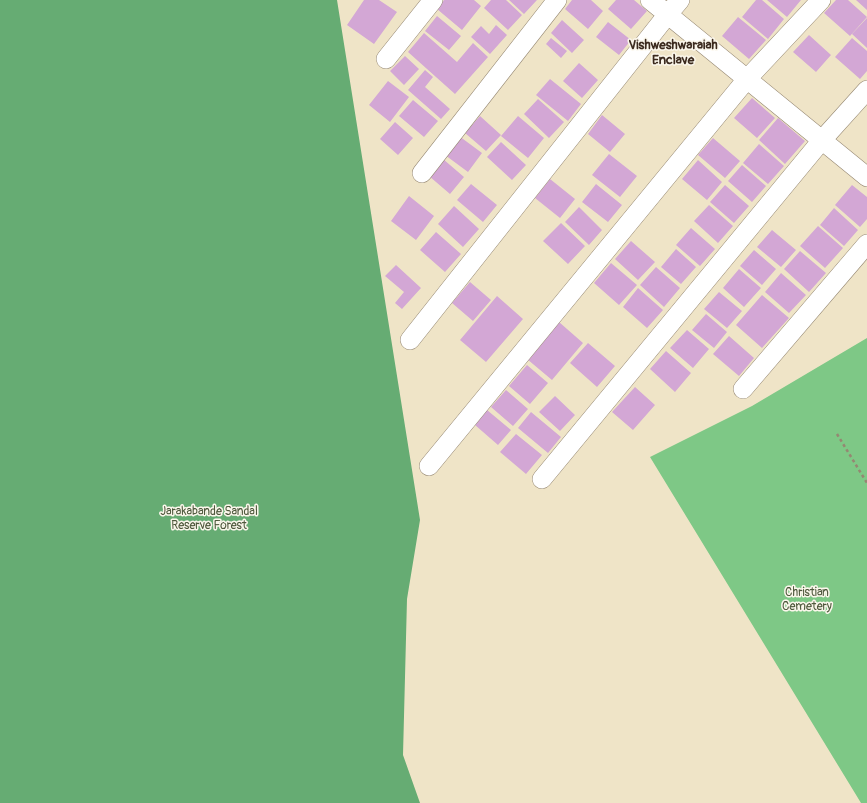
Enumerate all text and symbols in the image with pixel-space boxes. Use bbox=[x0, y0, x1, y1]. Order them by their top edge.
district label: Vishweshwaraiah Enclave bbox=[628, 38, 718, 69]
park label: Jarakabande Sandal Reserve Forest bbox=[160, 505, 258, 533]
park label: Christian Cemetery bbox=[782, 586, 832, 614]

